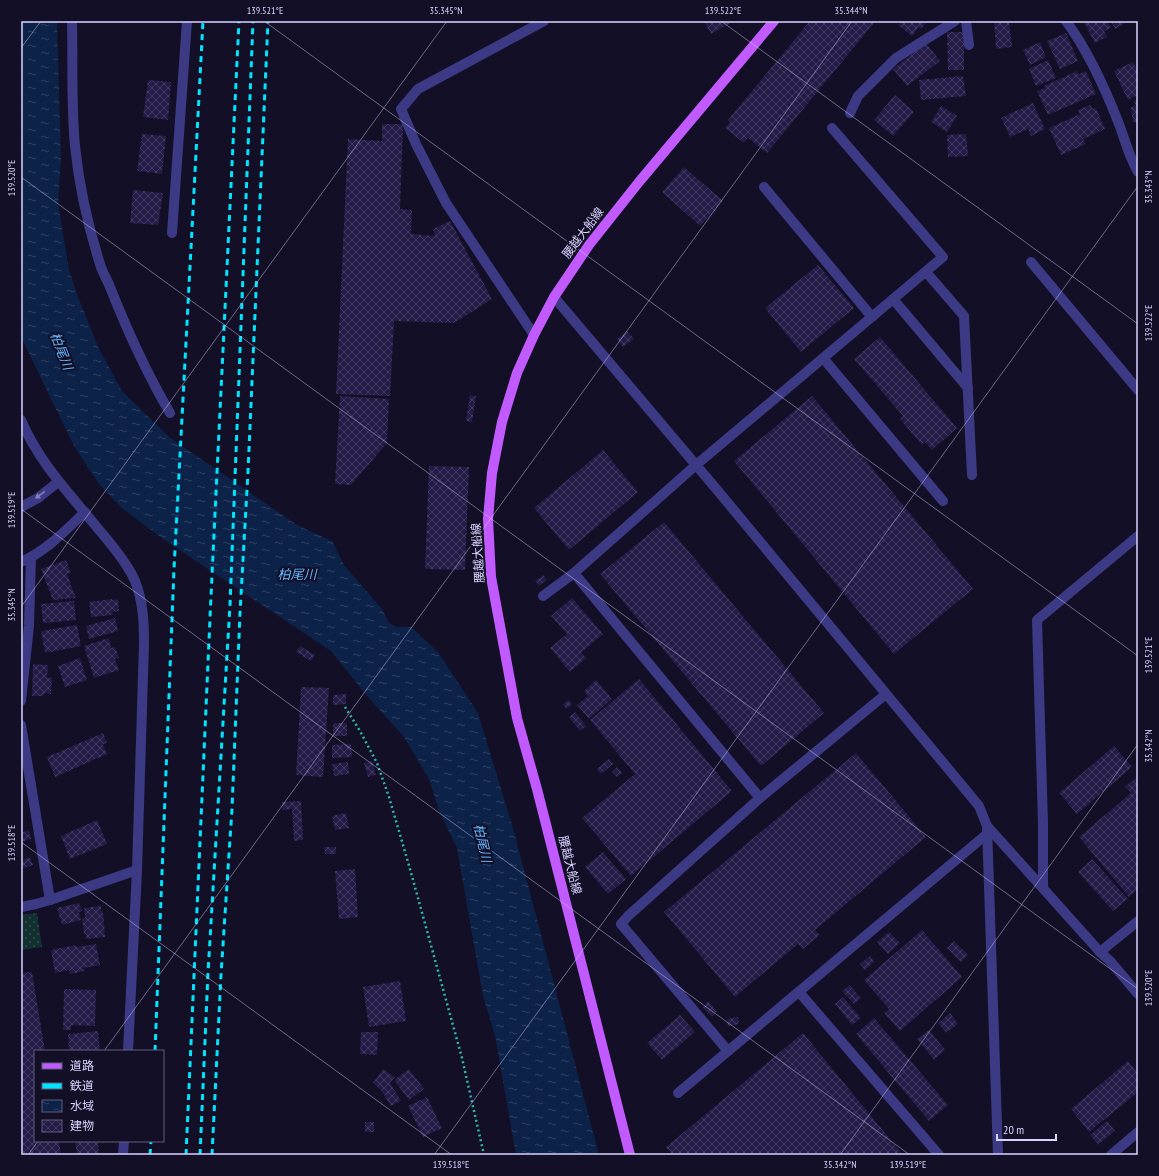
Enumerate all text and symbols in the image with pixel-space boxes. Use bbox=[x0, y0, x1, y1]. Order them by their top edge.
text: 139.521°E bbox=[247, 4, 283, 17]
text: 35.345°N bbox=[429, 4, 463, 17]
text: 139.522°E bbox=[705, 4, 741, 17]
text: 35.344°N bbox=[834, 4, 868, 17]
text: 139.520°E bbox=[5, 160, 18, 196]
text: 35.343°N bbox=[1142, 170, 1155, 204]
street label: 腰越大船線 bbox=[559, 204, 607, 261]
text: 139.522°E bbox=[1142, 305, 1155, 341]
water label: 柏尾川 bbox=[47, 330, 77, 374]
one-way arrow bbox=[35, 491, 46, 500]
text: 139.519°E bbox=[5, 492, 18, 528]
street label: 腰越大船線 bbox=[468, 523, 487, 583]
water label: 柏尾川 bbox=[277, 566, 318, 583]
text: 35.345°N bbox=[5, 588, 18, 622]
text: 139.521°E bbox=[1142, 637, 1155, 673]
text: 35.342°N bbox=[1142, 729, 1155, 763]
water label: 柏尾川 bbox=[470, 822, 496, 866]
text: 139.518°E bbox=[5, 825, 18, 861]
street label: 腰越大船線 bbox=[556, 834, 585, 896]
text: 139.520°E bbox=[1142, 970, 1155, 1006]
legend bbox=[34, 1050, 164, 1142]
text: 道路 bbox=[70, 1058, 94, 1073]
text: 鉄道 bbox=[70, 1078, 94, 1093]
text: 水域 bbox=[70, 1098, 94, 1113]
scale bar bbox=[997, 1116, 1056, 1142]
text: 建物 bbox=[70, 1118, 94, 1133]
text: 20 m bbox=[1003, 1122, 1024, 1137]
text: 139.518°E bbox=[433, 1158, 469, 1171]
text: 35.342°N bbox=[823, 1158, 857, 1171]
text: 139.519°E bbox=[890, 1158, 926, 1171]

